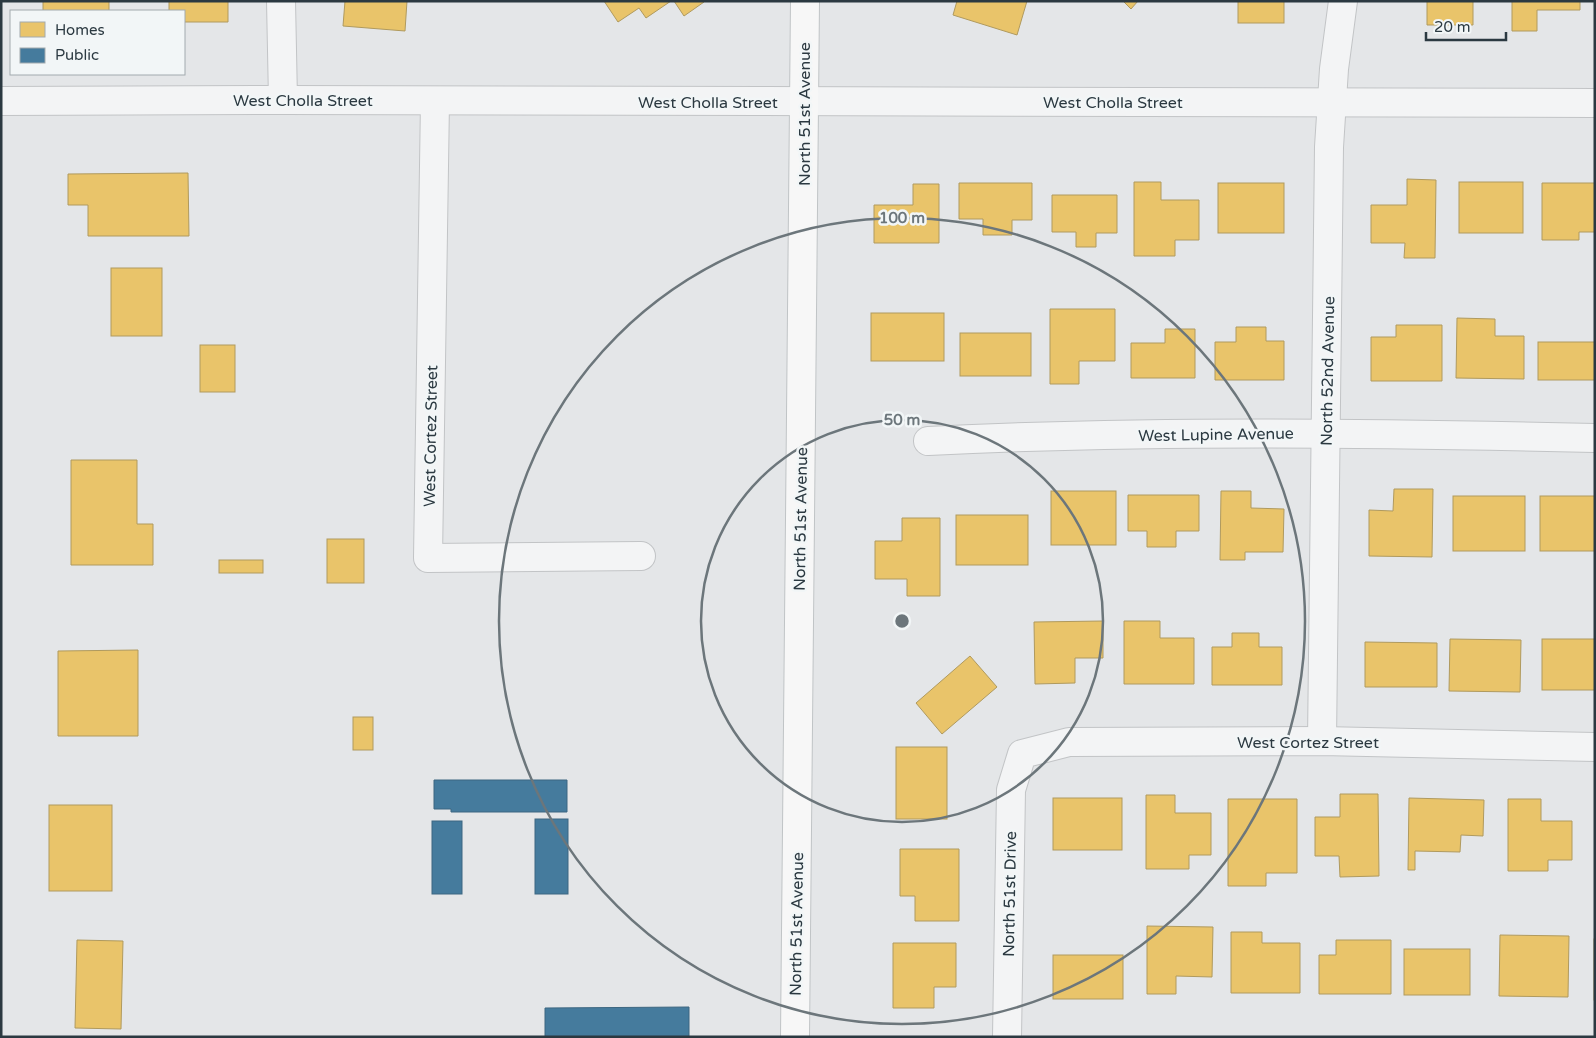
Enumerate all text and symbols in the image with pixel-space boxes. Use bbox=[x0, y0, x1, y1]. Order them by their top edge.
legend bbox=[10, 10, 185, 75]
scale bar bbox=[1426, 10, 1506, 42]
text: 20 m bbox=[1434, 18, 1471, 36]
text: Homes bbox=[55, 21, 105, 39]
street label: North 51st Avenue bbox=[795, 42, 815, 186]
text: Public bbox=[55, 46, 99, 64]
street label: West Cholla Street bbox=[233, 91, 373, 111]
street label: West Cholla Street bbox=[638, 93, 778, 113]
street label: West Cholla Street bbox=[1043, 93, 1183, 113]
text: 100 m bbox=[879, 209, 925, 227]
street label: North 52nd Avenue bbox=[1317, 296, 1339, 446]
street label: West Cortez Street bbox=[420, 365, 442, 507]
text: 50 m bbox=[884, 411, 920, 429]
street label: West Lupine Avenue bbox=[1138, 424, 1294, 446]
street label: North 51st Avenue bbox=[790, 447, 812, 591]
centre of rings bbox=[893, 612, 911, 630]
street label: West Cortez Street bbox=[1237, 733, 1379, 753]
street label: North 51st Drive bbox=[999, 831, 1021, 957]
street label: North 51st Avenue bbox=[786, 852, 808, 996]

